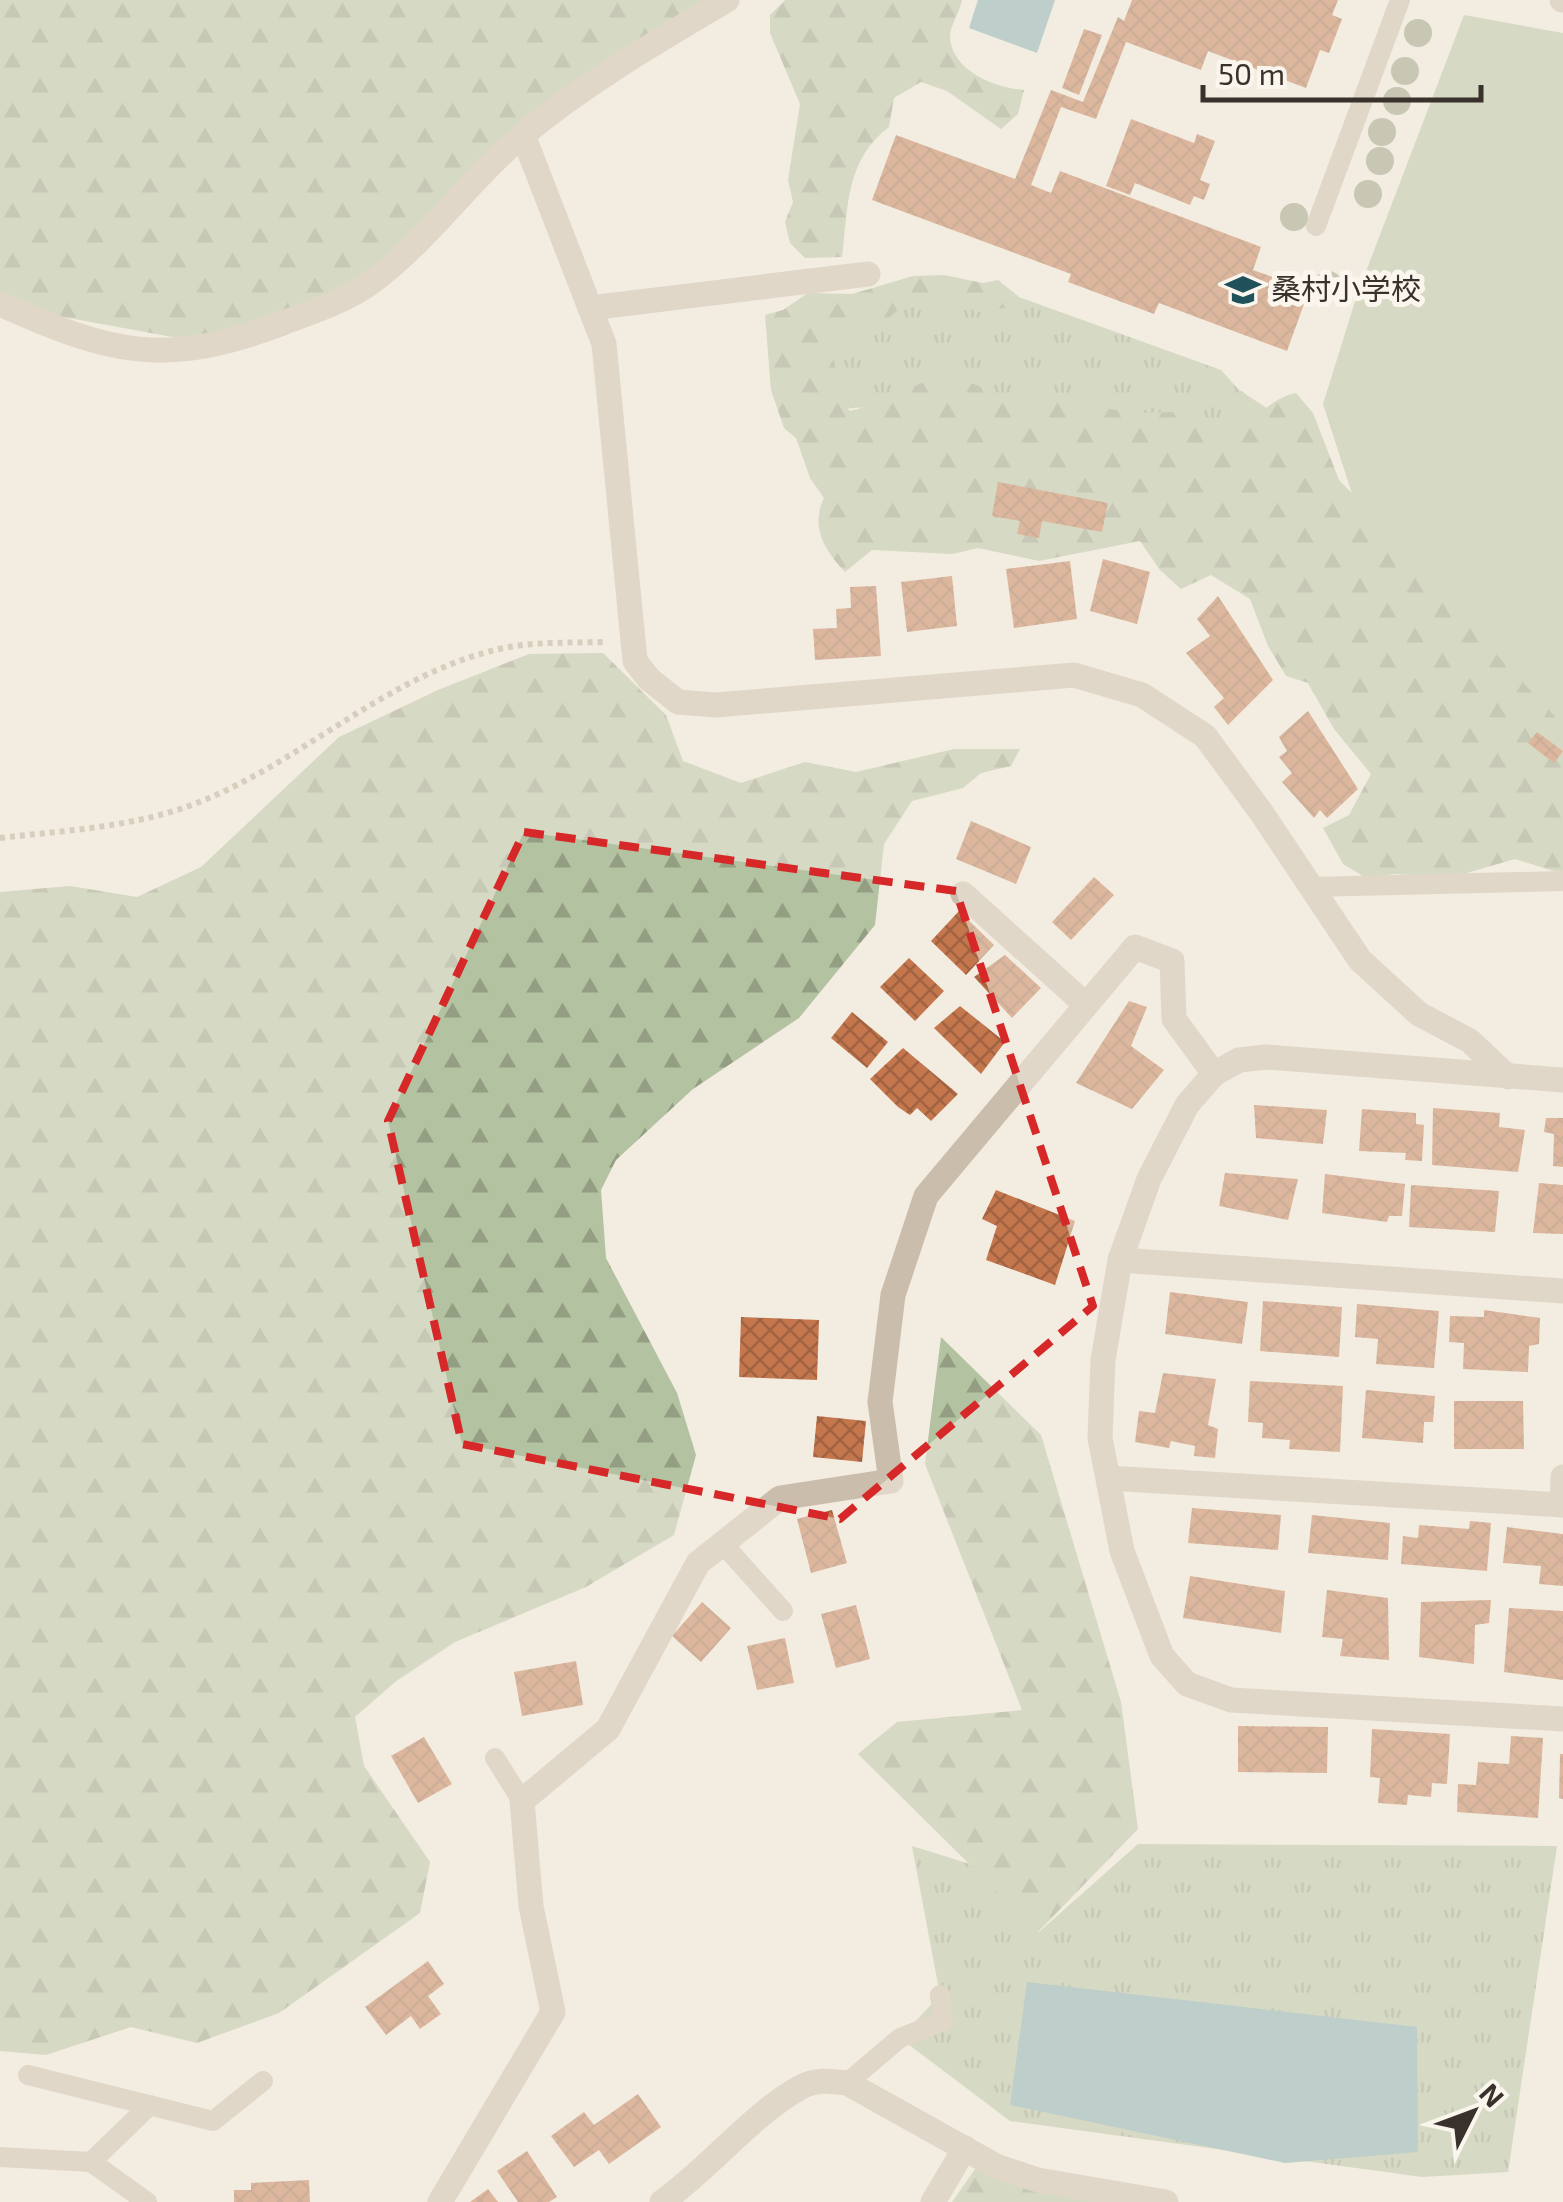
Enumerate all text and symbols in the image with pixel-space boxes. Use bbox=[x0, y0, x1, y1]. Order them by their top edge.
scale bar bbox=[1203, 40, 1480, 102]
text: 50 m bbox=[1218, 55, 1285, 91]
place label: 桑村小学校 bbox=[1271, 270, 1421, 306]
school or university icon: 桑村小学校 bbox=[1224, 271, 1262, 309]
north arrow bbox=[1423, 2062, 1523, 2162]
text: N bbox=[1473, 2076, 1512, 2113]

